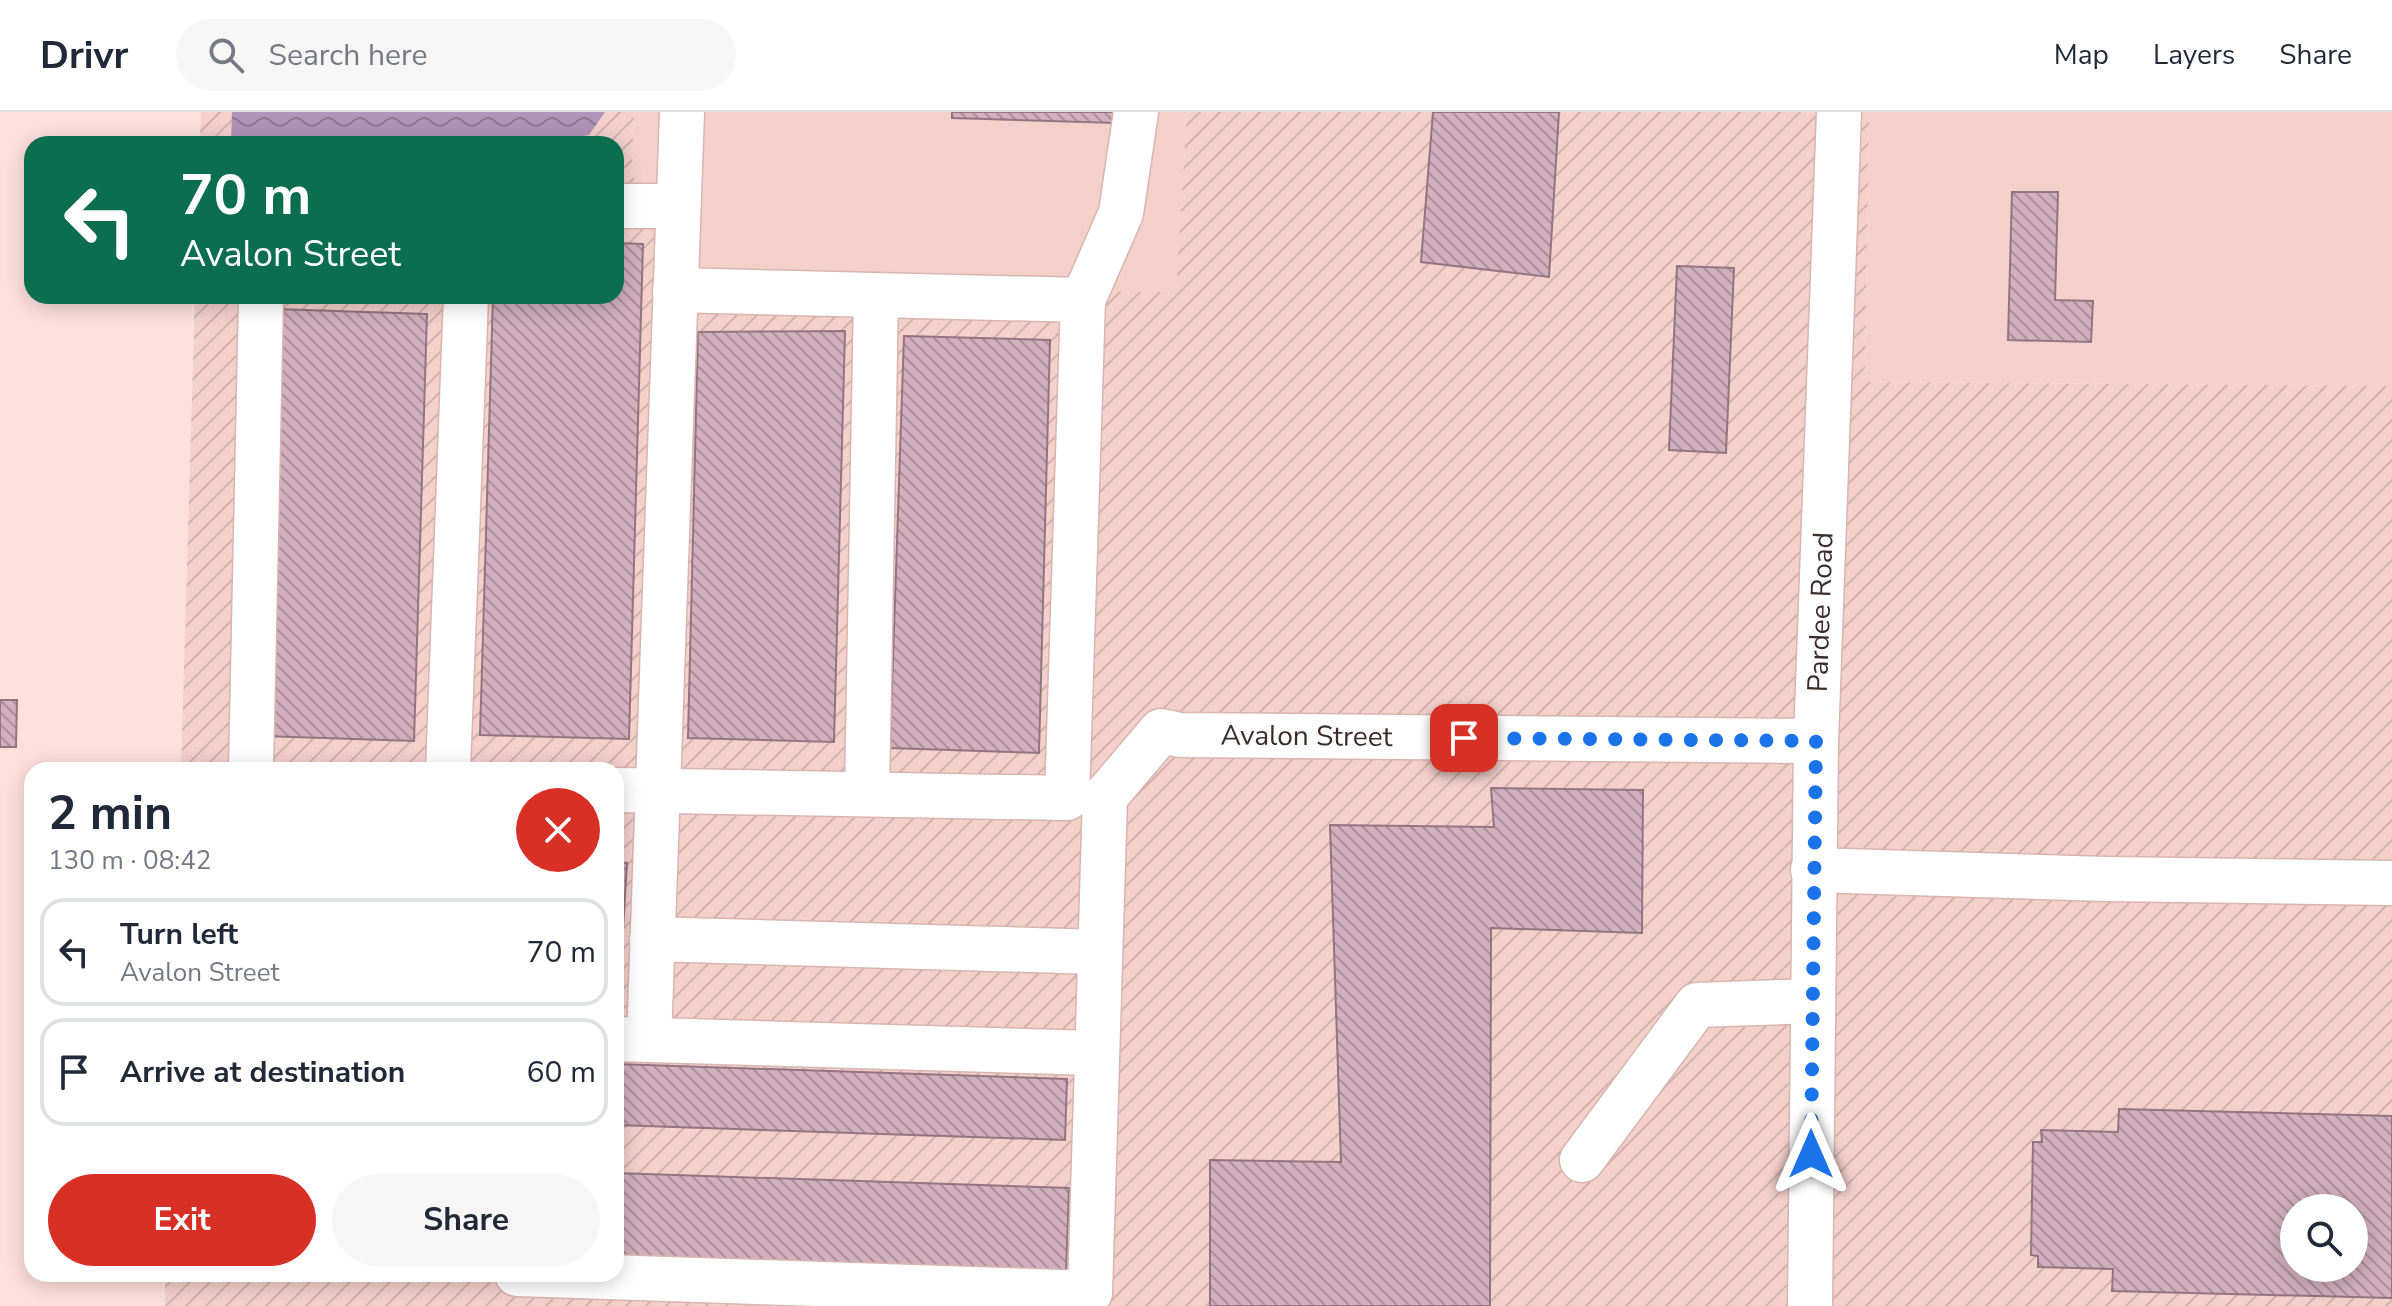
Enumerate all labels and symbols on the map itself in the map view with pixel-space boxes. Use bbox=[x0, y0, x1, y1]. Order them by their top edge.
street label: Pardee Road bbox=[1799, 531, 1843, 693]
pin bbox=[1430, 704, 1498, 772]
street label: Avalon Street bbox=[1220, 716, 1393, 756]
position arrow bbox=[1769, 1112, 1853, 1196]

